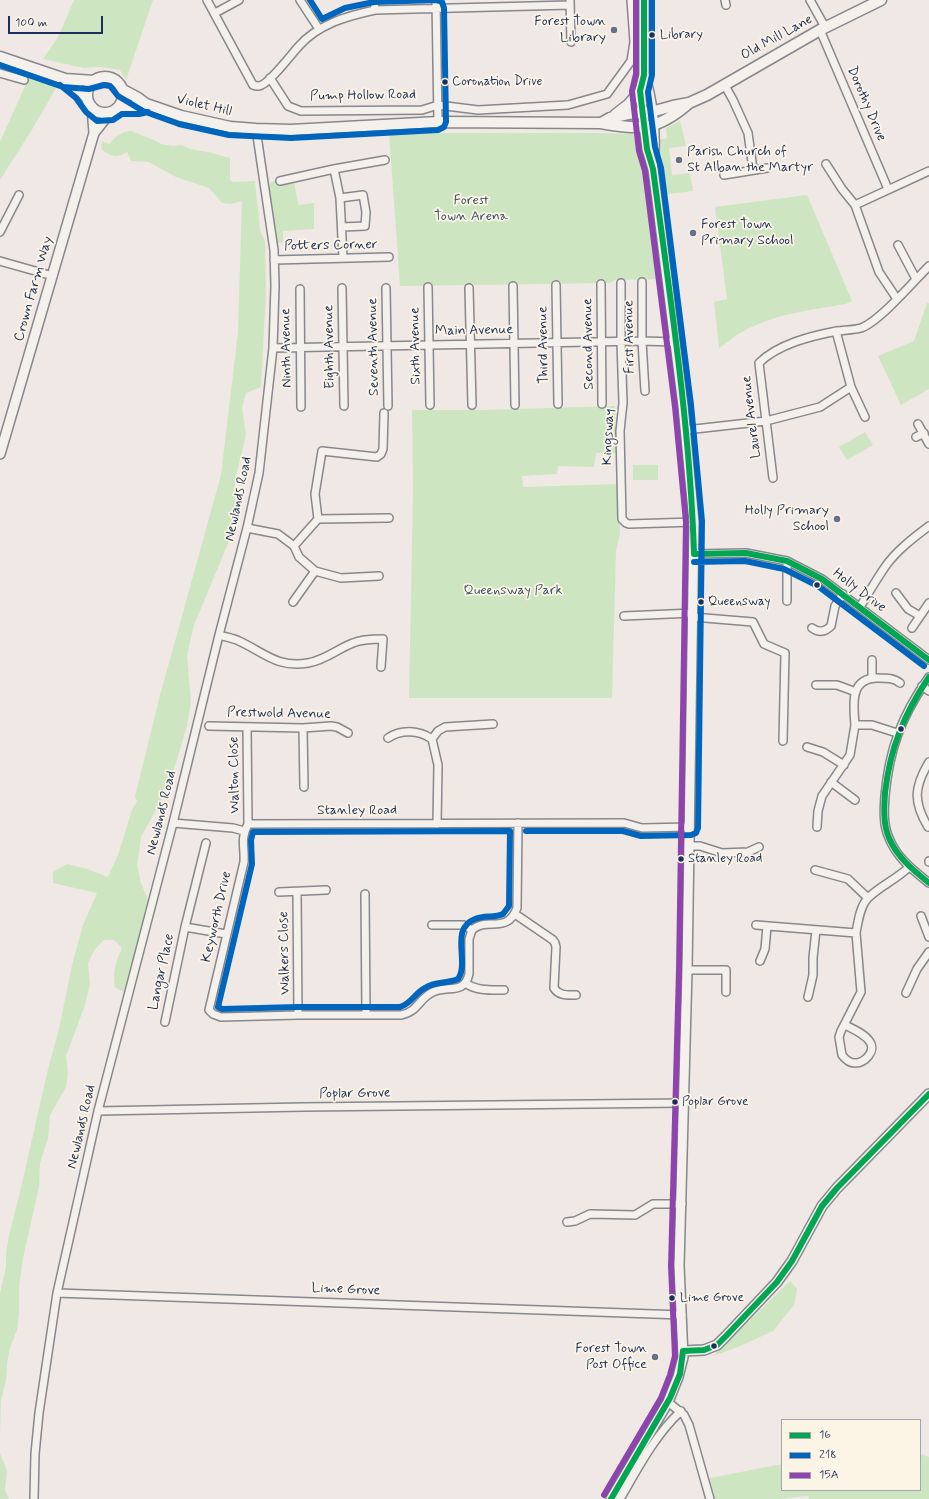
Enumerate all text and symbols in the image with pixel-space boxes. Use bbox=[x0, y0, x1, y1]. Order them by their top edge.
scale bar bbox=[10, 8, 105, 34]
street label: Old Mill Lane bbox=[738, 11, 816, 65]
place label: Forest Town Library bbox=[534, 14, 606, 46]
text: 100 m bbox=[15, 15, 47, 31]
marker: Forest Town Library bbox=[609, 25, 619, 35]
place label: Library bbox=[660, 27, 703, 43]
marker: Library bbox=[647, 30, 657, 40]
street label: Dorothy Drive bbox=[843, 64, 889, 144]
place label: Coronation Drive bbox=[452, 74, 542, 90]
marker: Coronation Drive bbox=[440, 77, 450, 87]
street label: Pump Hollow Road bbox=[310, 87, 416, 105]
street label: Violet Hill bbox=[175, 91, 233, 121]
place label: Parish Church of St Alban the Martyr bbox=[687, 144, 813, 176]
marker: Parish Church of St Alban the Martyr bbox=[674, 155, 684, 165]
park label: Forest Town Arena bbox=[434, 193, 508, 226]
place label: Forest Town Primary School bbox=[701, 217, 793, 250]
marker: Forest Town Primary School bbox=[688, 228, 698, 238]
street label: Crown Farm Way bbox=[11, 235, 57, 343]
street label: Potters Corner bbox=[284, 237, 378, 255]
street label: Seventh Avenue bbox=[365, 298, 383, 396]
street label: Second Avenue bbox=[580, 298, 598, 390]
street label: First Avenue bbox=[621, 300, 639, 374]
street label: Eighth Avenue bbox=[321, 305, 339, 389]
street label: Third Avenue bbox=[535, 306, 553, 384]
street label: Sixth Avenue bbox=[407, 307, 425, 385]
street label: Ninth Avenue bbox=[278, 308, 296, 388]
street label: Main Avenue bbox=[435, 322, 513, 340]
street label: Laurel Avenue bbox=[739, 375, 765, 459]
street label: Kingsway bbox=[600, 408, 618, 466]
street label: Newlands Road bbox=[222, 455, 256, 543]
place label: Holly Primary School bbox=[745, 503, 829, 536]
marker: Holly Primary School bbox=[832, 514, 842, 524]
street label: Holly Drive bbox=[829, 565, 889, 617]
unlabelled marker bbox=[812, 580, 822, 590]
park label: Queensway Park bbox=[464, 583, 562, 599]
place label: Queensway bbox=[708, 594, 770, 610]
marker: Queensway bbox=[696, 597, 706, 607]
street label: Prestwold Avenue bbox=[227, 705, 331, 723]
unlabelled marker bbox=[896, 724, 906, 734]
street label: Walton Close bbox=[226, 736, 244, 814]
street label: Newlands Road bbox=[143, 769, 181, 857]
street label: Stanley Road bbox=[317, 803, 397, 819]
place label: Stanley Road bbox=[688, 851, 762, 867]
marker: Stanley Road bbox=[676, 854, 686, 864]
street label: Keyworth Drive bbox=[198, 870, 236, 964]
street label: Walkers Close bbox=[276, 911, 294, 995]
street label: Langar Place bbox=[146, 932, 178, 1012]
street label: Newlands Road bbox=[64, 1083, 100, 1171]
street label: Poplar Grove bbox=[319, 1085, 391, 1103]
place label: Poplar Grove bbox=[682, 1094, 748, 1110]
marker: Poplar Grove bbox=[670, 1097, 680, 1107]
street label: Lime Grove bbox=[311, 1280, 381, 1300]
place label: Lime Grove bbox=[680, 1290, 744, 1306]
marker: Lime Grove bbox=[667, 1293, 677, 1303]
place label: Forest Town Post Office bbox=[575, 1341, 647, 1374]
unlabelled marker bbox=[709, 1341, 719, 1351]
marker: Forest Town Post Office bbox=[650, 1352, 660, 1362]
legend bbox=[781, 1419, 921, 1491]
text: 16 bbox=[819, 1427, 831, 1443]
text: 218 bbox=[819, 1447, 837, 1463]
text: 15A bbox=[819, 1467, 839, 1483]

